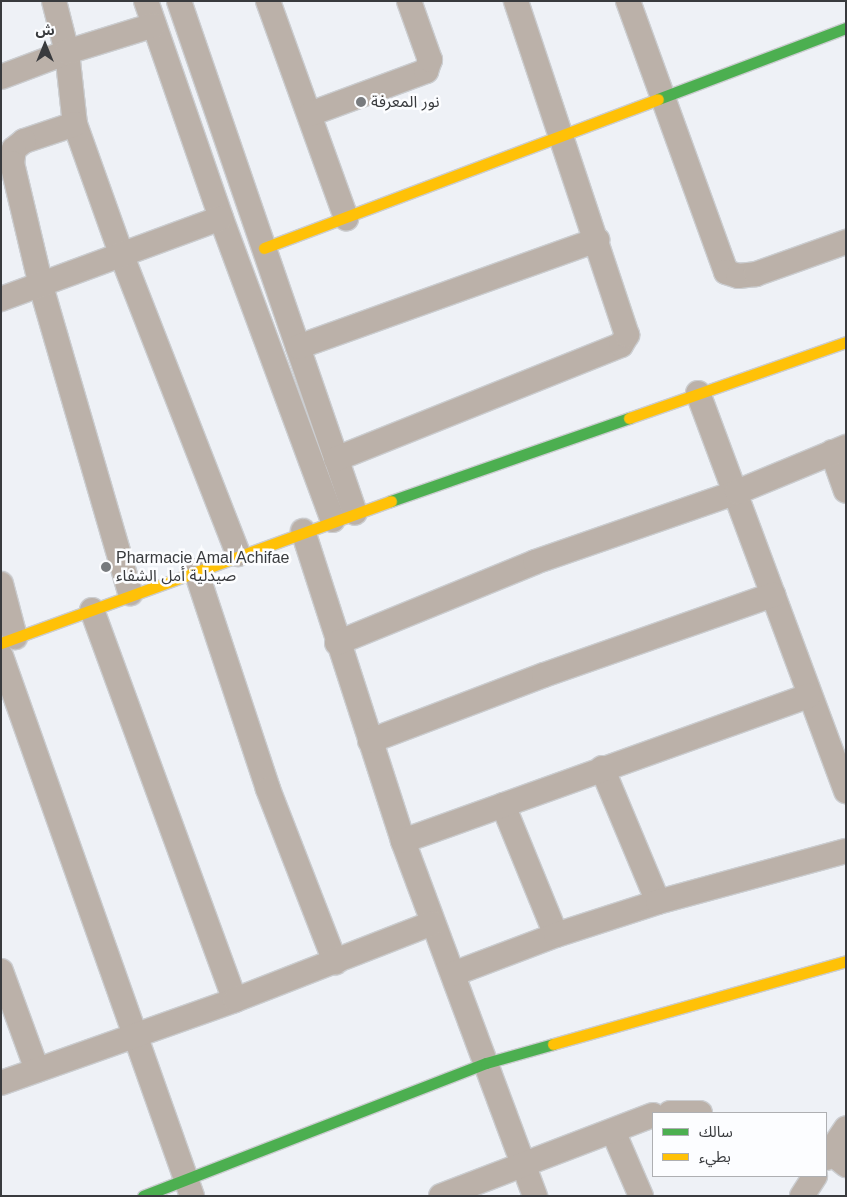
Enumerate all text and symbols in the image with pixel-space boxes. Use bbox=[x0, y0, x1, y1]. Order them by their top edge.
north arrow bbox=[20, 20, 70, 70]
text: ش bbox=[35, 22, 55, 38]
place label: نور المعرفة bbox=[371, 92, 440, 112]
marker: نور المعرفة bbox=[355, 96, 367, 108]
place label: Pharmacie Amal Achifae صيدلية أمل الشفاء bbox=[116, 548, 291, 586]
marker: Pharmacie Amal Achifae صيدلية أمل الشفاء bbox=[100, 561, 112, 573]
legend bbox=[652, 1112, 827, 1177]
text: سالك bbox=[699, 1123, 733, 1140]
text: بطيء bbox=[699, 1148, 731, 1165]

